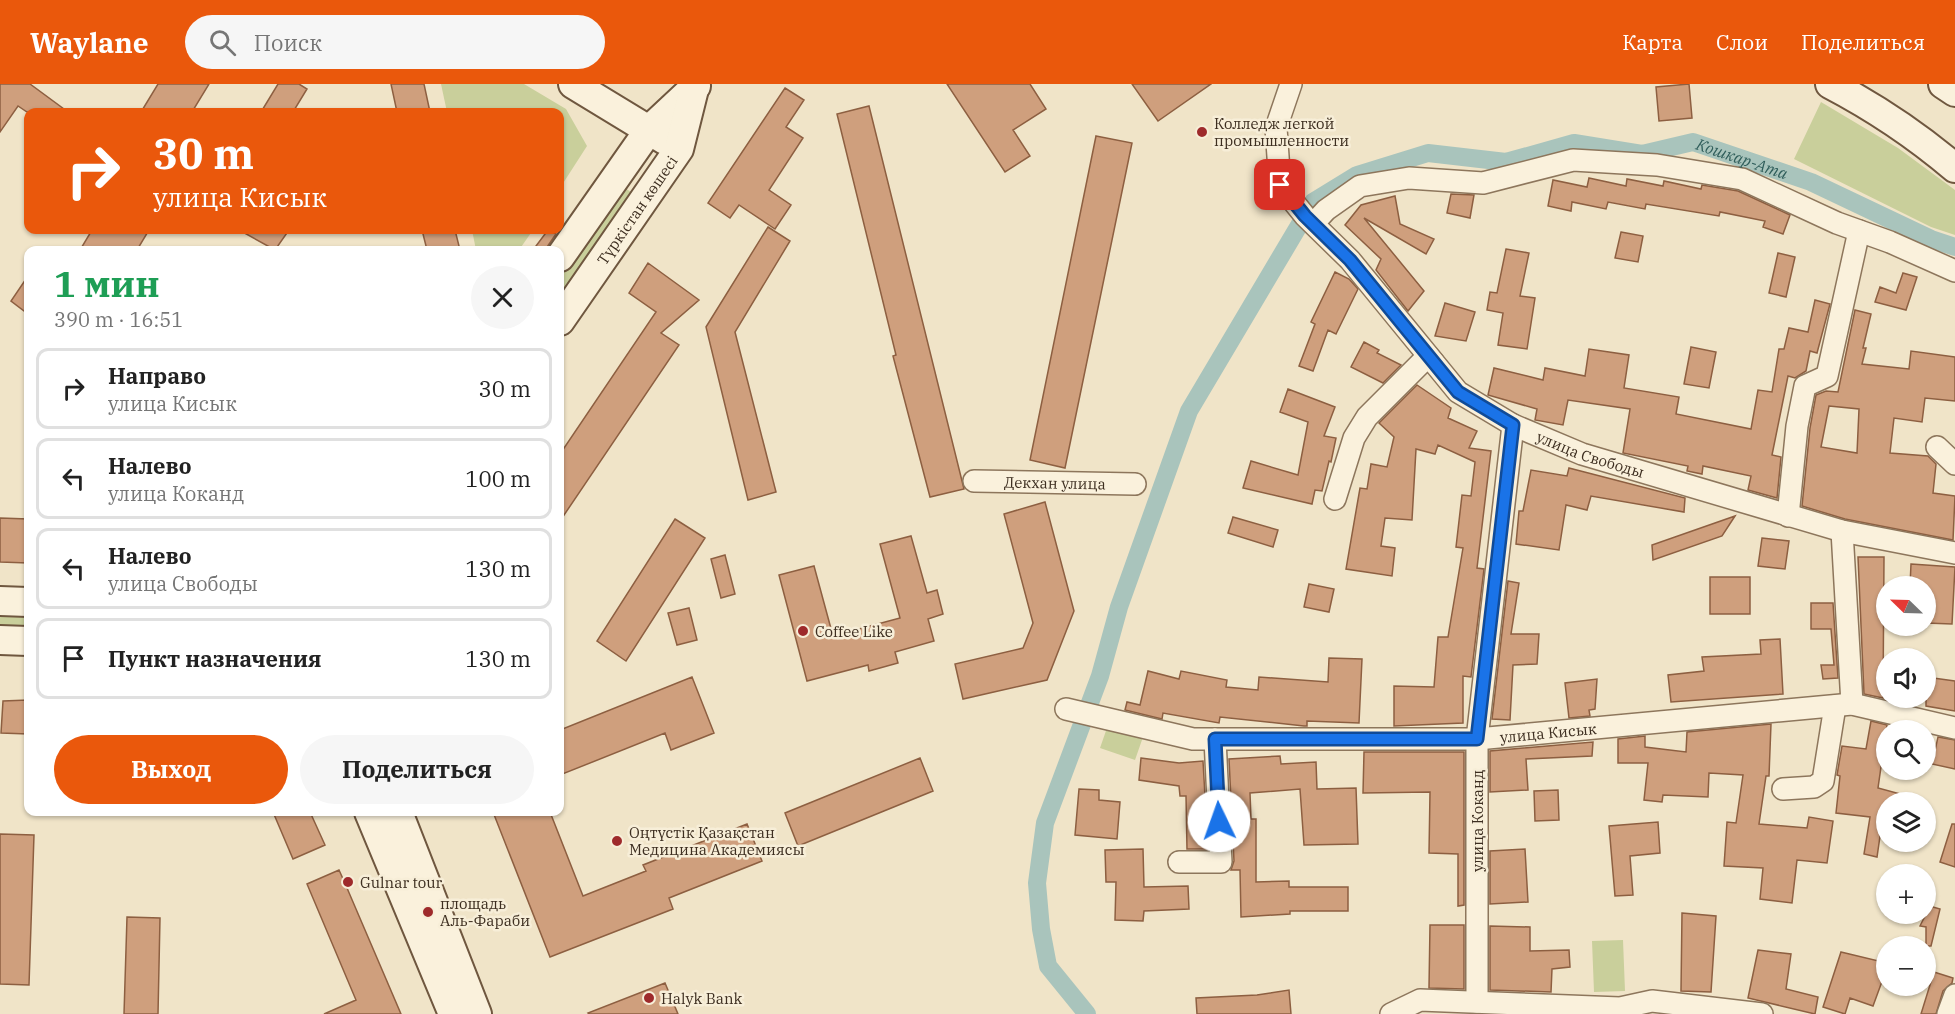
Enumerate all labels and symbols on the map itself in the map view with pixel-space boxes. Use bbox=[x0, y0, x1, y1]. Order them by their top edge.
place label: Колледж легкой промышленности bbox=[1214, 114, 1349, 150]
marker: Колледж легкой промышленности bbox=[1195, 125, 1209, 139]
water label: Кошкар-Ата bbox=[1693, 134, 1791, 183]
street label: Түркістан көшесі bbox=[592, 152, 681, 268]
pin bbox=[1254, 159, 1305, 210]
street label: улица Свободы bbox=[1534, 427, 1646, 481]
street label: Декхан улица bbox=[1004, 472, 1106, 493]
north arrow bbox=[1876, 576, 1936, 636]
place label: Coffee Like bbox=[815, 622, 893, 641]
marker: Coffee Like bbox=[796, 624, 810, 638]
street label: улица Кисык bbox=[1499, 718, 1597, 746]
street label: улица Коканд bbox=[1468, 770, 1487, 872]
position arrow bbox=[1187, 789, 1251, 853]
place label: Оңтүстік Қазақстан Медицина Академиясы bbox=[629, 823, 804, 859]
marker: Оңтүстік Қазақстан Медицина Академиясы bbox=[610, 834, 624, 848]
place label: Gulnar tour bbox=[360, 873, 443, 892]
marker: Gulnar tour bbox=[341, 875, 355, 889]
place label: площадь Аль-Фараби bbox=[440, 894, 530, 930]
marker: площадь Аль-Фараби bbox=[421, 905, 435, 919]
place label: Halyk Bank bbox=[661, 989, 743, 1008]
marker: Halyk Bank bbox=[642, 991, 656, 1005]

